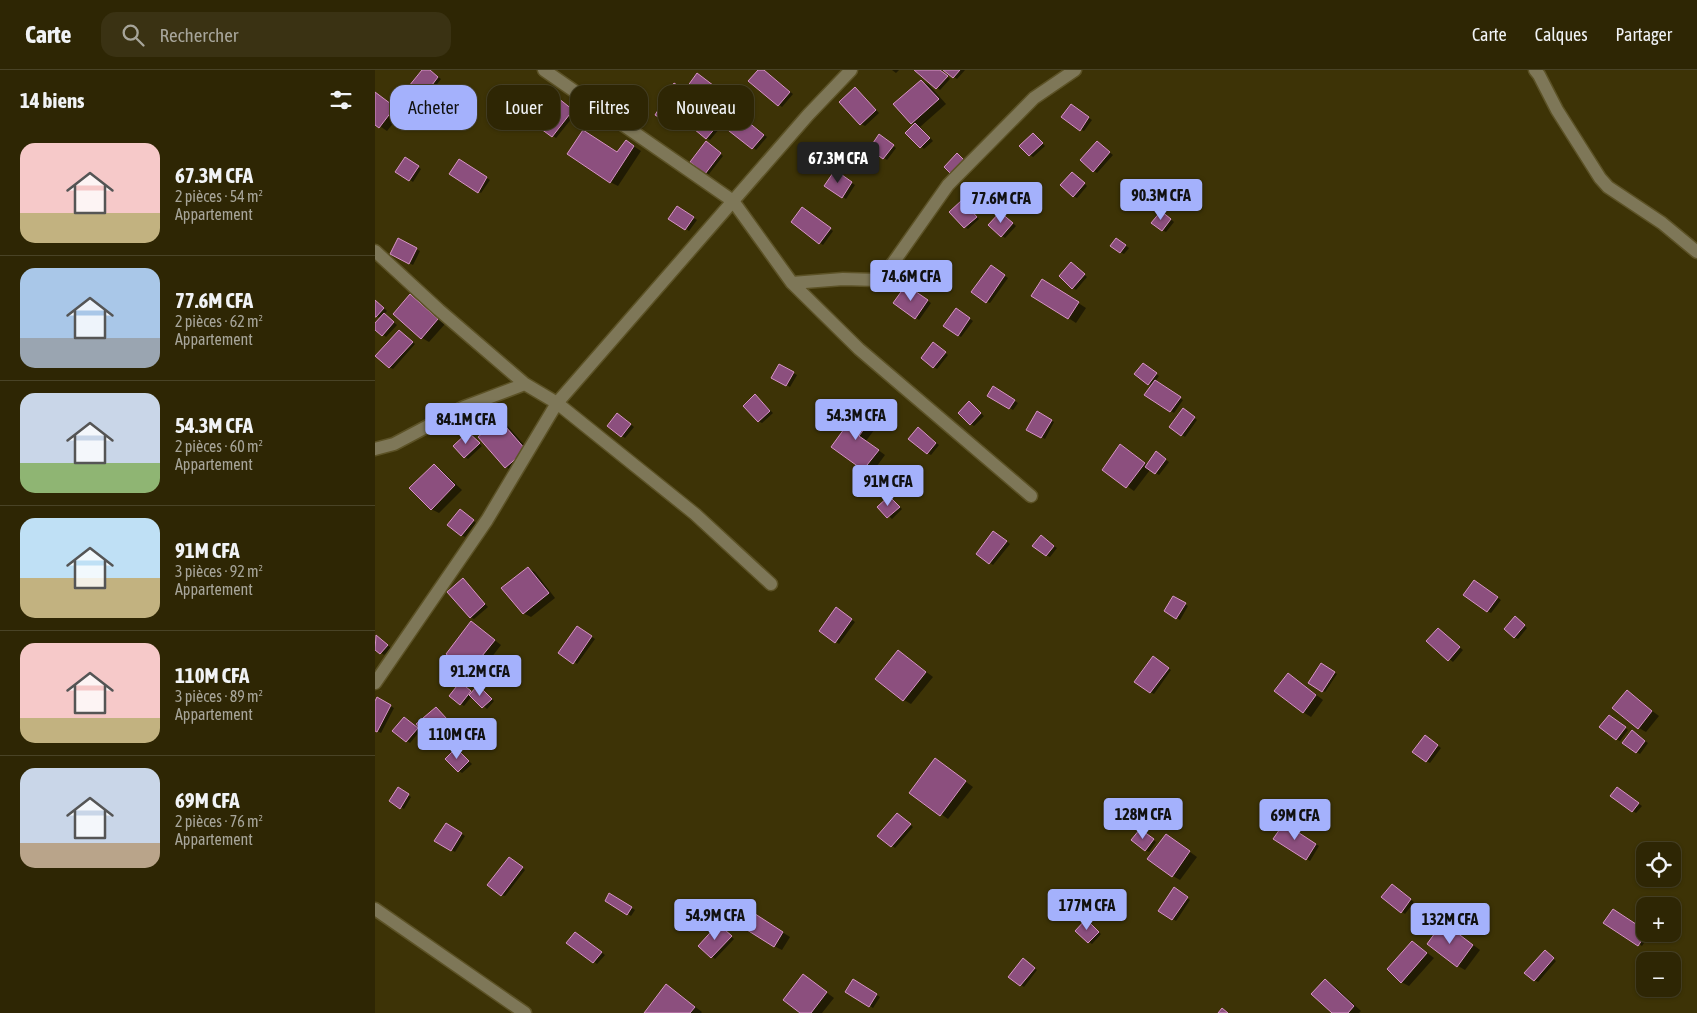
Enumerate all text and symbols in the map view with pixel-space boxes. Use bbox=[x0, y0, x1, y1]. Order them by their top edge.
search box bbox=[101, 12, 451, 57]
text: Carte bbox=[25, 21, 71, 48]
icon: search bbox=[119, 21, 147, 49]
text: Rechercher bbox=[159, 24, 238, 46]
text: Carte bbox=[1472, 24, 1507, 45]
text: Calques bbox=[1535, 24, 1588, 45]
text: Partager bbox=[1616, 24, 1672, 45]
chip: Acheter bbox=[390, 85, 477, 130]
chip: Louer bbox=[487, 85, 560, 130]
chip: Filtres bbox=[570, 85, 648, 130]
chip: Nouveau bbox=[658, 85, 754, 130]
icon: filters bbox=[327, 86, 355, 114]
text: 14 biens bbox=[20, 88, 85, 112]
pin: 67.3M CFA bbox=[781, 142, 895, 184]
text: 67.3M CFA bbox=[808, 149, 868, 167]
icon: home bbox=[60, 163, 120, 223]
text: 67.3M CFA bbox=[175, 163, 253, 187]
pin: 90.3M CFA bbox=[1104, 178, 1218, 221]
pin: 77.6M CFA bbox=[944, 182, 1058, 224]
text: 90.3M CFA bbox=[1131, 186, 1191, 204]
text: 2 pièces · 54 m² bbox=[175, 187, 263, 205]
text: 77.6M CFA bbox=[971, 189, 1031, 207]
text: Appartement bbox=[175, 205, 253, 223]
pin: 74.6M CFA bbox=[854, 260, 968, 302]
text: 74.6M CFA bbox=[881, 267, 941, 285]
icon: home bbox=[60, 288, 120, 348]
text: 77.6M CFA bbox=[175, 288, 253, 312]
text: 2 pièces · 62 m² bbox=[175, 312, 263, 330]
text: Appartement bbox=[175, 330, 253, 348]
pin: 54.3M CFA bbox=[799, 398, 913, 441]
pin: 84.1M CFA bbox=[409, 402, 523, 445]
text: 54.3M CFA bbox=[826, 406, 886, 424]
text: 84.1M CFA bbox=[436, 410, 496, 428]
icon: home bbox=[60, 413, 120, 473]
text: 54.3M CFA bbox=[175, 413, 253, 437]
text: 2 pièces · 60 m² bbox=[175, 437, 263, 455]
text: Appartement bbox=[175, 455, 253, 473]
pin: 91M CFA bbox=[842, 464, 934, 507]
text: 91M CFA bbox=[863, 472, 913, 490]
icon: home bbox=[60, 538, 120, 598]
text: 91M CFA bbox=[175, 538, 239, 562]
text: 3 pièces · 92 m² bbox=[175, 562, 263, 580]
text: Appartement bbox=[175, 580, 253, 598]
pin: 91.2M CFA bbox=[423, 654, 537, 697]
text: 91.2M CFA bbox=[450, 662, 510, 680]
icon: home bbox=[60, 663, 120, 723]
text: 110M CFA bbox=[175, 663, 249, 687]
text: 3 pièces · 89 m² bbox=[175, 687, 263, 705]
text: Appartement bbox=[175, 705, 253, 723]
pin: 110M CFA bbox=[405, 718, 509, 760]
text: 110M CFA bbox=[429, 725, 485, 743]
icon: home bbox=[60, 788, 120, 848]
text: 69M CFA bbox=[175, 788, 239, 812]
pin: 128M CFA bbox=[1091, 798, 1195, 840]
pin: 69M CFA bbox=[1249, 798, 1341, 841]
text: 128M CFA bbox=[1115, 805, 1171, 823]
text: 69M CFA bbox=[1270, 806, 1320, 824]
text: 2 pièces · 76 m² bbox=[175, 812, 263, 830]
text: Appartement bbox=[175, 830, 253, 848]
map controls bbox=[1636, 842, 1681, 997]
button: locate bbox=[1636, 842, 1681, 887]
pin: 177M CFA bbox=[1035, 888, 1139, 931]
text: 177M CFA bbox=[1059, 896, 1115, 914]
button: + bbox=[1636, 897, 1681, 942]
pin: 54.9M CFA bbox=[658, 898, 772, 941]
pin: 132M CFA bbox=[1398, 902, 1502, 945]
text: 54.9M CFA bbox=[685, 906, 745, 924]
text: 132M CFA bbox=[1422, 910, 1478, 928]
button: − bbox=[1636, 952, 1681, 997]

